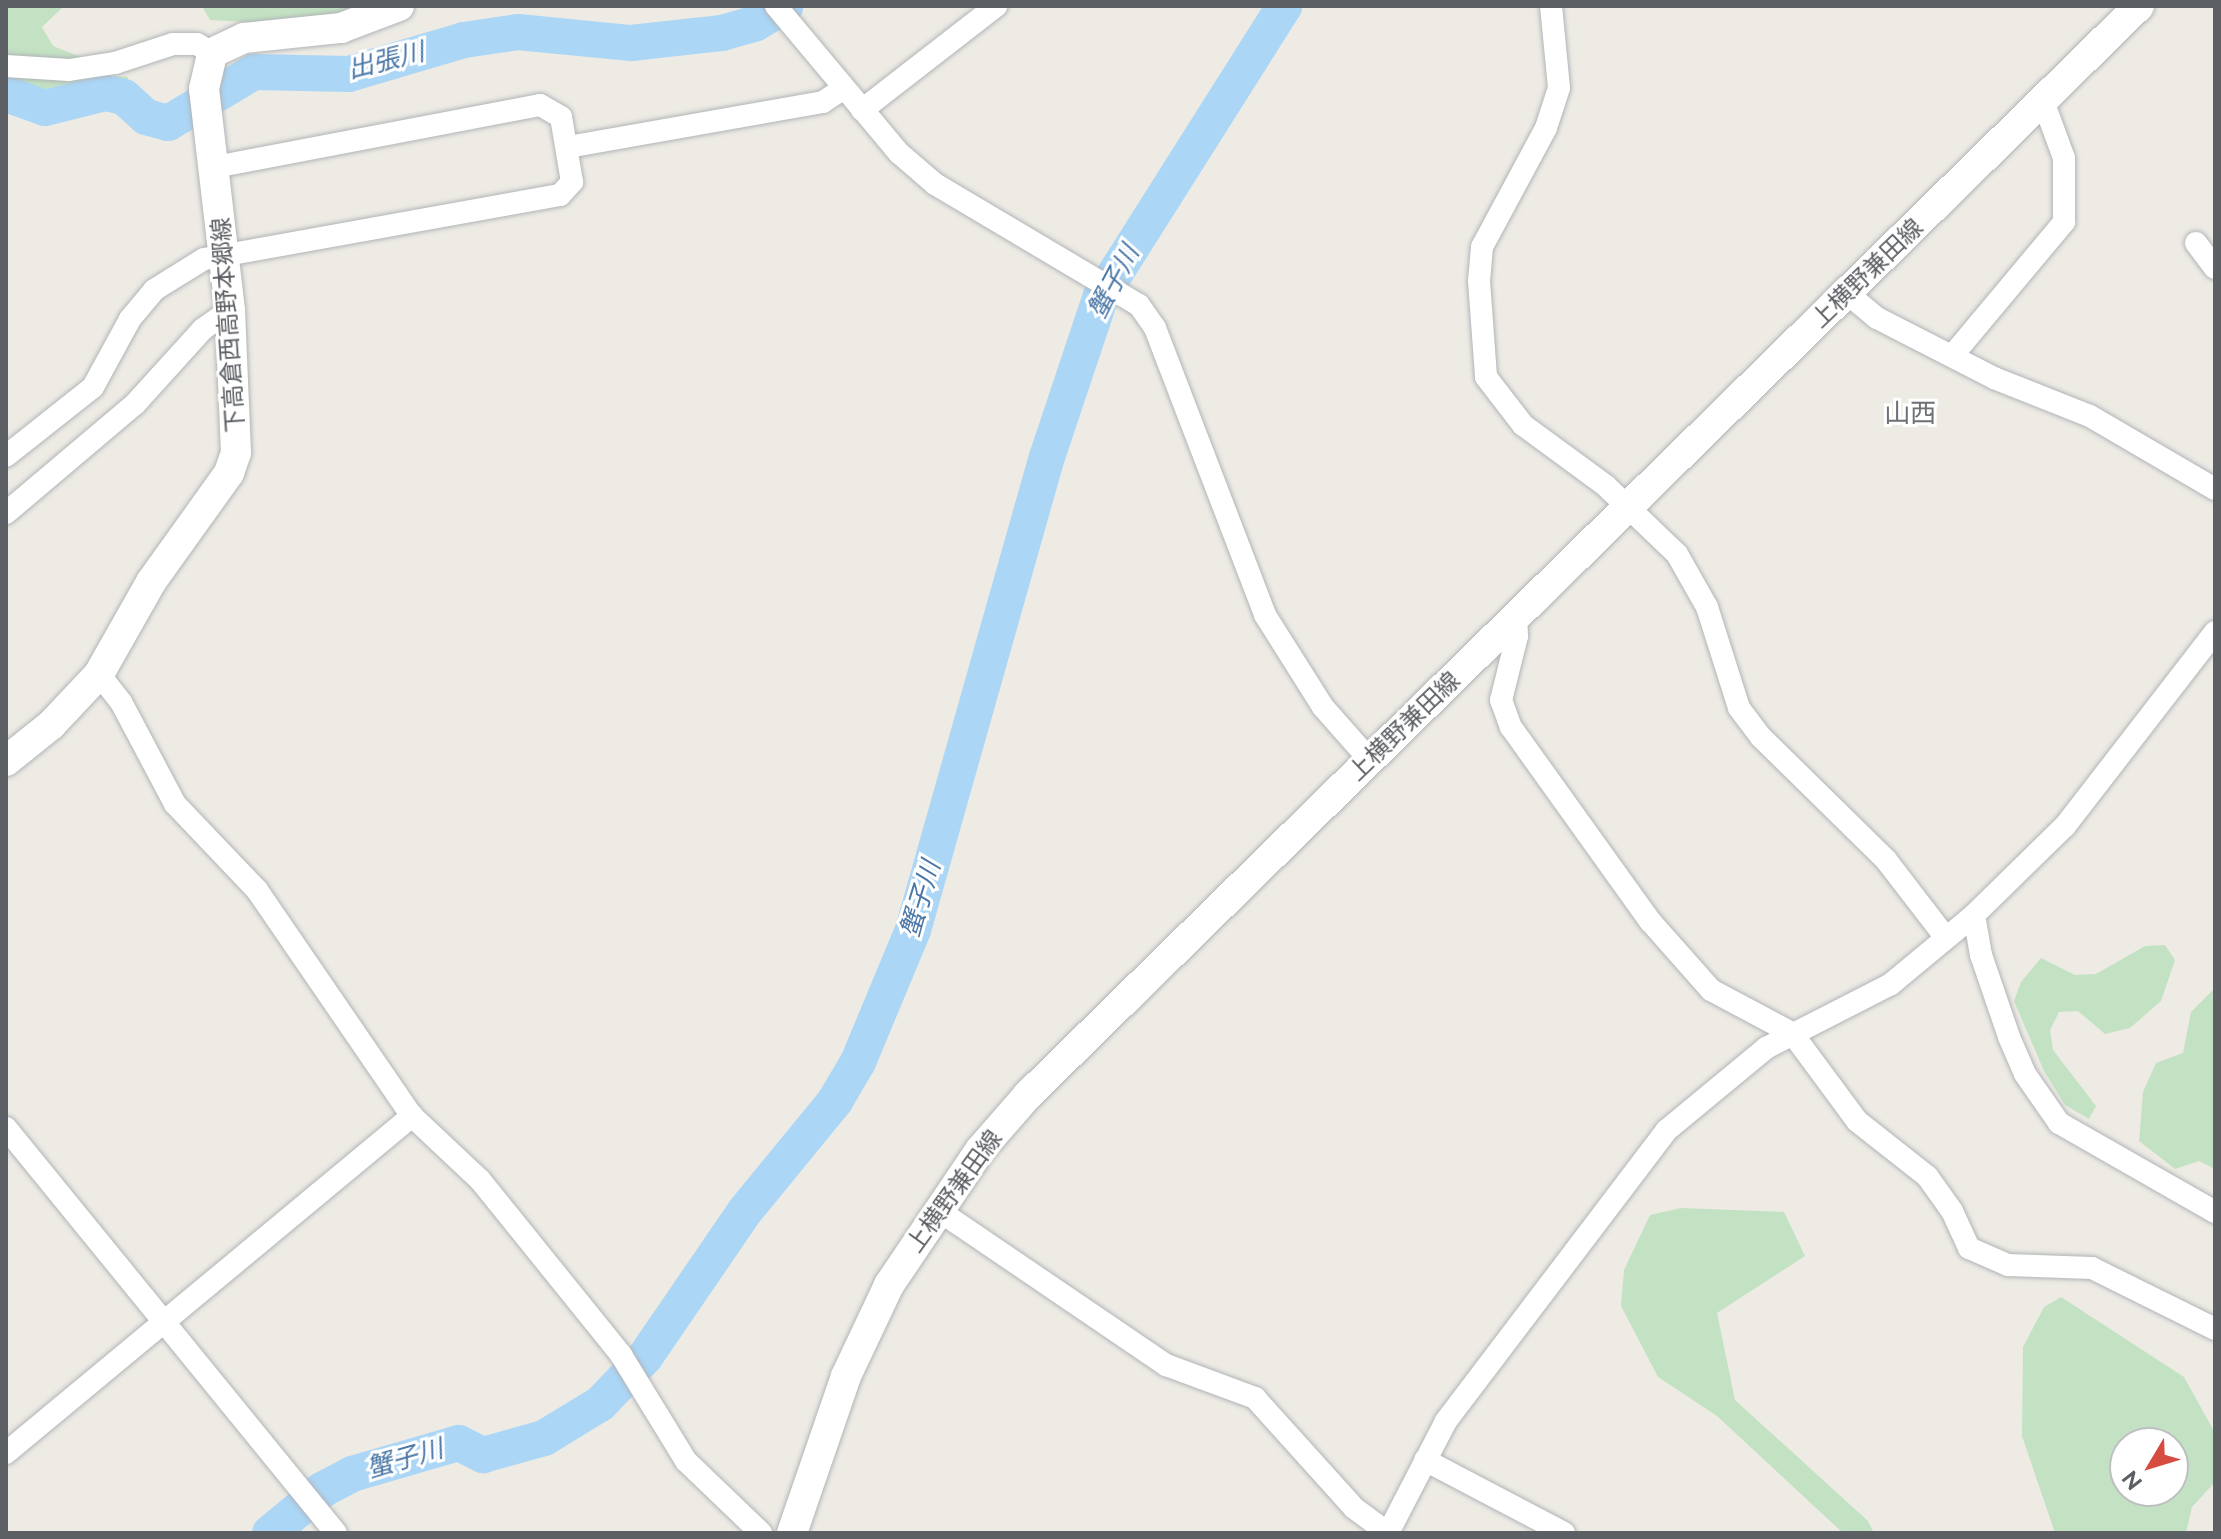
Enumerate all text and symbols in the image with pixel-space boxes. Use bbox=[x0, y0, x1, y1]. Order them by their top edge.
water label: 出張川 bbox=[344, 36, 428, 86]
street label: 上横野兼田線 bbox=[1805, 213, 1929, 333]
street label: 下高倉西高野本郷線 bbox=[206, 216, 250, 434]
water label: 蟹子川 bbox=[1082, 240, 1146, 324]
district label: 山西 bbox=[1884, 398, 1936, 430]
street label: 上横野兼田線 bbox=[1342, 666, 1466, 786]
water label: 蟹子川 bbox=[895, 857, 947, 941]
street label: 上横野兼田線 bbox=[900, 1124, 1008, 1258]
north arrow bbox=[2109, 1427, 2189, 1507]
water label: 蟹子川 bbox=[363, 1433, 447, 1485]
text: N bbox=[2116, 1466, 2147, 1495]

